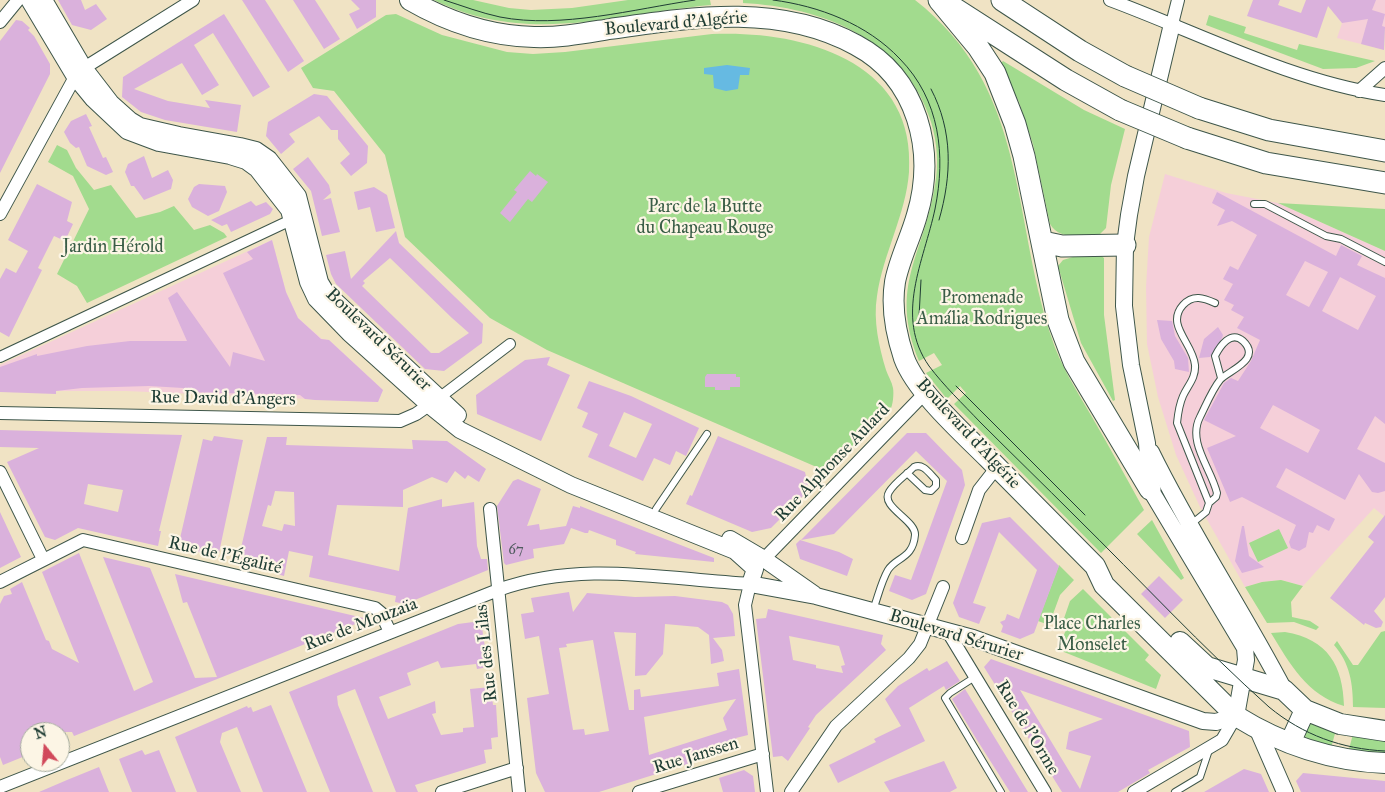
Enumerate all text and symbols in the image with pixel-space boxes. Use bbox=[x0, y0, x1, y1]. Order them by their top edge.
street label: Boulevard d'Algérie bbox=[604, 7, 748, 41]
park label: Parc de la Butte du Chapeau Rouge bbox=[636, 197, 774, 240]
park label: Jardin Hérold bbox=[62, 237, 164, 259]
street label: Boulevard Sérurier bbox=[321, 284, 435, 396]
park label: Promenade Amália Rodrigues bbox=[917, 288, 1047, 330]
street label: Boulevard d'Algérie bbox=[911, 374, 1025, 494]
street label: Rue David d'Angers bbox=[150, 387, 296, 411]
street label: Rue Alphonse Aulard bbox=[771, 399, 895, 527]
street label: Rue de l'Égalité bbox=[166, 532, 284, 580]
house number: 67 bbox=[508, 541, 524, 559]
street label: Rue de Mouzaïa bbox=[301, 594, 421, 656]
street label: Rue des Lilas bbox=[471, 603, 503, 703]
street label: Boulevard Sérurier bbox=[886, 605, 1026, 667]
park label: Place Charles Monselet bbox=[1043, 614, 1141, 656]
street label: Rue de l'Orme bbox=[990, 677, 1064, 779]
north arrow bbox=[20, 722, 70, 772]
text: N bbox=[33, 723, 49, 743]
street label: Rue Janssen bbox=[651, 733, 741, 779]

